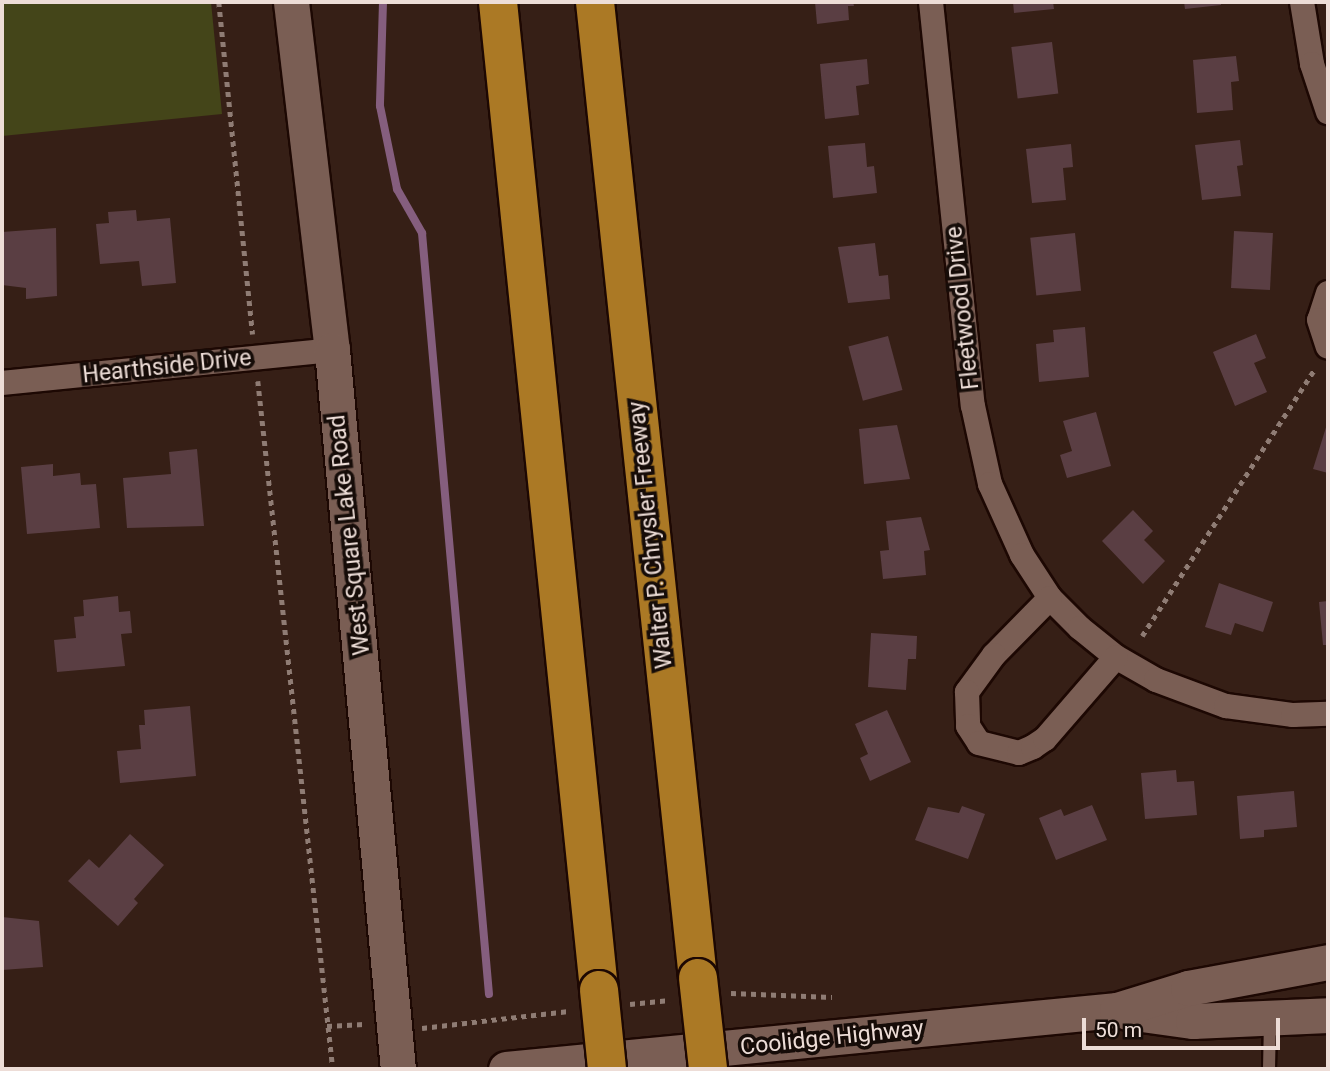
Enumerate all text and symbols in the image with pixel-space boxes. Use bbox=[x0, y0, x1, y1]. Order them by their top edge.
street label: Fleetwood Drive bbox=[941, 225, 985, 391]
street label: Hearthside Drive bbox=[81, 344, 253, 390]
street label: Walter P. Chrysler Freeway bbox=[623, 400, 679, 670]
street label: West Square Lake Road bbox=[324, 413, 376, 657]
scale bar bbox=[1085, 1004, 1283, 1048]
street label: Coolidge Highway bbox=[739, 1015, 925, 1061]
text: 50 m bbox=[1095, 1018, 1142, 1042]

